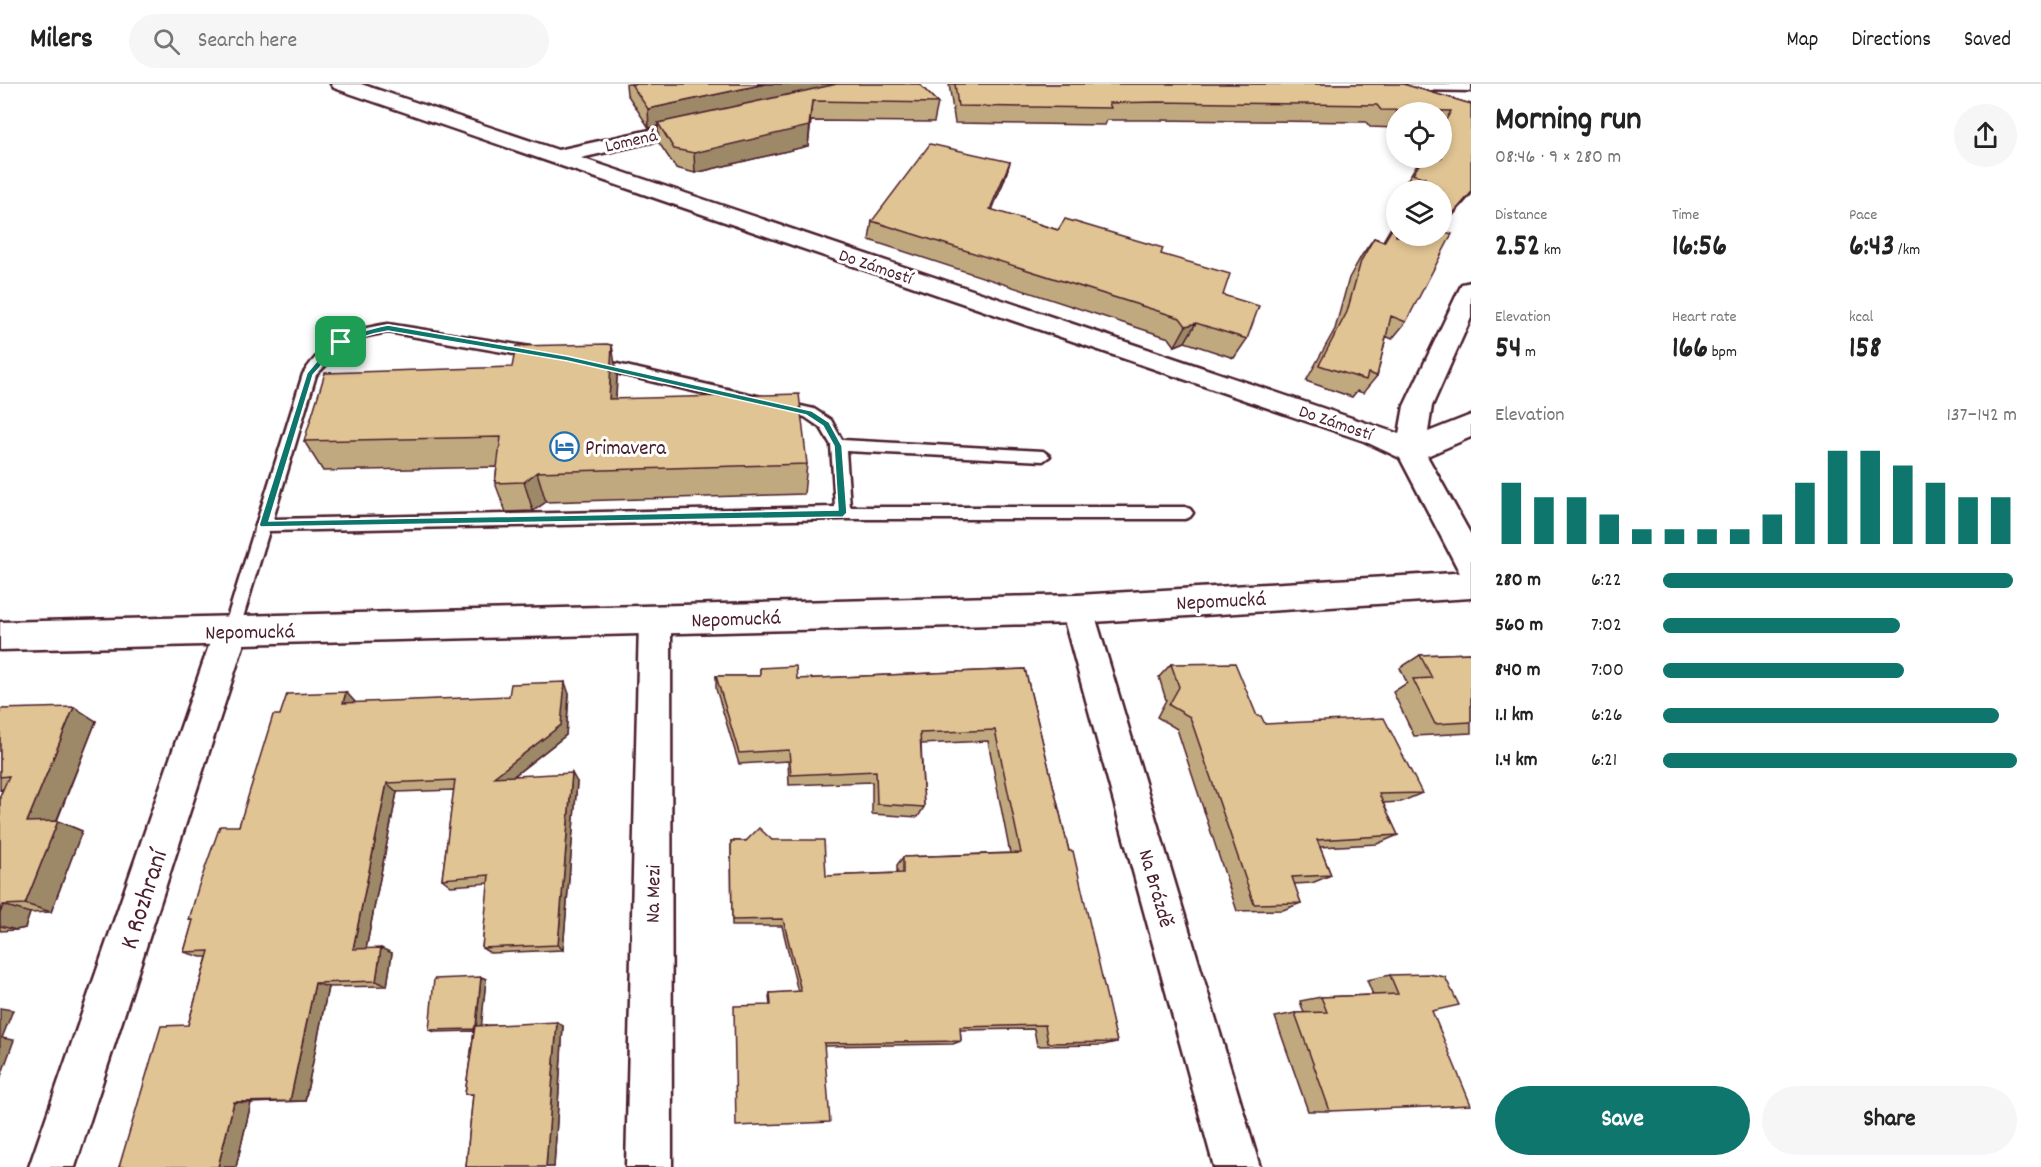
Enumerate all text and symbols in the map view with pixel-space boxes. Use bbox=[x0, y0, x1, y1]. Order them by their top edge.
search box bbox=[129, 14, 549, 68]
text: Milers bbox=[30, 21, 93, 61]
icon: search bbox=[150, 25, 183, 58]
text: Search here bbox=[198, 26, 297, 57]
text: Map bbox=[1787, 26, 1818, 56]
text: Directions bbox=[1851, 26, 1931, 56]
text: Saved bbox=[1964, 26, 2011, 56]
text: Morning run bbox=[1495, 98, 1642, 145]
map controls bbox=[1386, 102, 1452, 246]
button: locate bbox=[1386, 102, 1452, 168]
button: share bbox=[1954, 104, 2017, 167]
street label: Lomená bbox=[603, 124, 660, 161]
text: 08:46 · 9 × 280 m bbox=[1495, 144, 1621, 172]
button: layers bbox=[1386, 180, 1452, 246]
text: Distance bbox=[1495, 204, 1547, 227]
text: Time bbox=[1672, 204, 1699, 227]
text: Pace bbox=[1849, 204, 1877, 227]
text: 2.52 bbox=[1495, 227, 1540, 270]
text: 16:56 bbox=[1672, 227, 1727, 270]
text: 6:43 bbox=[1849, 227, 1894, 270]
text: km bbox=[1540, 239, 1561, 262]
text: /km bbox=[1894, 239, 1920, 262]
street label: Do Zámostí bbox=[835, 244, 917, 293]
text: Elevation bbox=[1495, 306, 1551, 329]
text: Heart rate bbox=[1672, 306, 1737, 329]
text: kcal bbox=[1849, 306, 1873, 329]
pin bbox=[315, 316, 366, 367]
icon: arrive bbox=[324, 325, 357, 358]
text: 54 bbox=[1495, 329, 1521, 372]
text: 166 bbox=[1672, 329, 1708, 372]
text: 158 bbox=[1849, 329, 1882, 372]
text: m bbox=[1521, 341, 1536, 364]
text: bpm bbox=[1708, 341, 1737, 364]
street label: Do Zámostí bbox=[1295, 400, 1377, 449]
text: Elevation bbox=[1495, 402, 1565, 430]
text: 137–142 m bbox=[1946, 402, 2017, 430]
hotel icon: Primavera bbox=[548, 431, 580, 463]
place label: Primavera bbox=[585, 435, 667, 465]
text: 280 m bbox=[1495, 567, 1541, 595]
text: 6:22 bbox=[1591, 567, 1622, 595]
street label: Nepomucká bbox=[1176, 586, 1267, 620]
street label: Nepomucká bbox=[691, 604, 782, 638]
text: 560 m bbox=[1495, 612, 1543, 640]
text: 7:02 bbox=[1591, 612, 1622, 640]
street label: Nepomucká bbox=[205, 618, 296, 650]
text: 840 m bbox=[1495, 657, 1541, 685]
text: 7:00 bbox=[1591, 657, 1624, 685]
text: 1.1 km bbox=[1495, 702, 1534, 730]
text: 6:26 bbox=[1591, 702, 1623, 730]
text: 1.4 km bbox=[1495, 747, 1538, 775]
text: 6:21 bbox=[1591, 747, 1617, 775]
street label: K Rozhraní bbox=[112, 843, 179, 955]
street label: Na Brázdě bbox=[1129, 846, 1180, 931]
street label: Na Mezi bbox=[639, 864, 671, 924]
button: Save bbox=[1495, 1086, 1750, 1155]
button: Share bbox=[1762, 1086, 2017, 1155]

